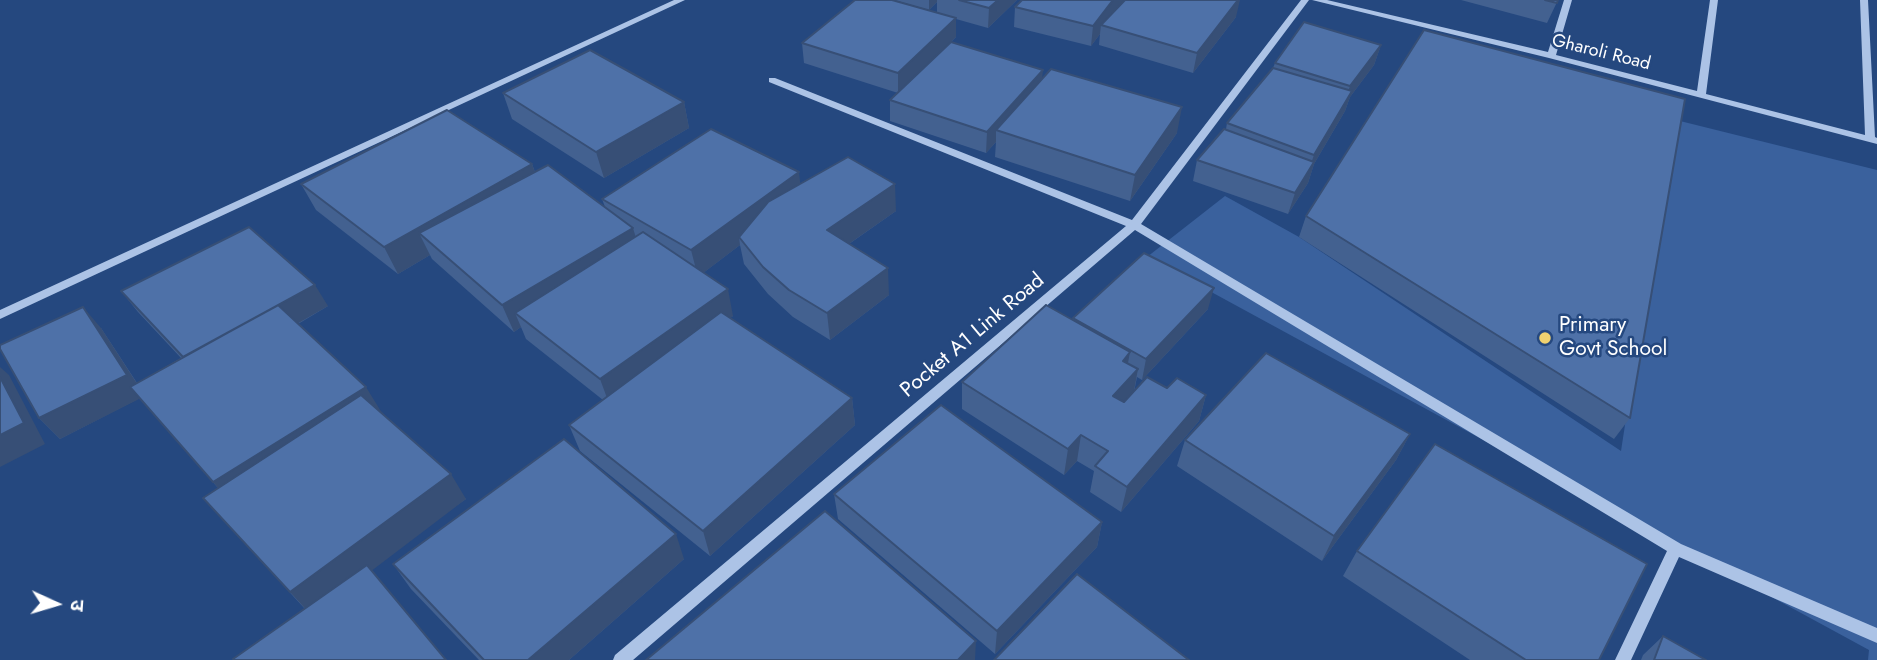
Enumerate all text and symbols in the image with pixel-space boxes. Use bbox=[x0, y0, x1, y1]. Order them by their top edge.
street label: Gharoli Road bbox=[1549, 30, 1653, 76]
street label: Pocket A1 Link Road bbox=[896, 269, 1050, 403]
place label: Primary Govt School bbox=[1559, 313, 1667, 363]
marker: Primary Govt School bbox=[1537, 330, 1553, 346]
north arrow bbox=[21, 569, 91, 639]
text: उ bbox=[64, 599, 91, 612]

